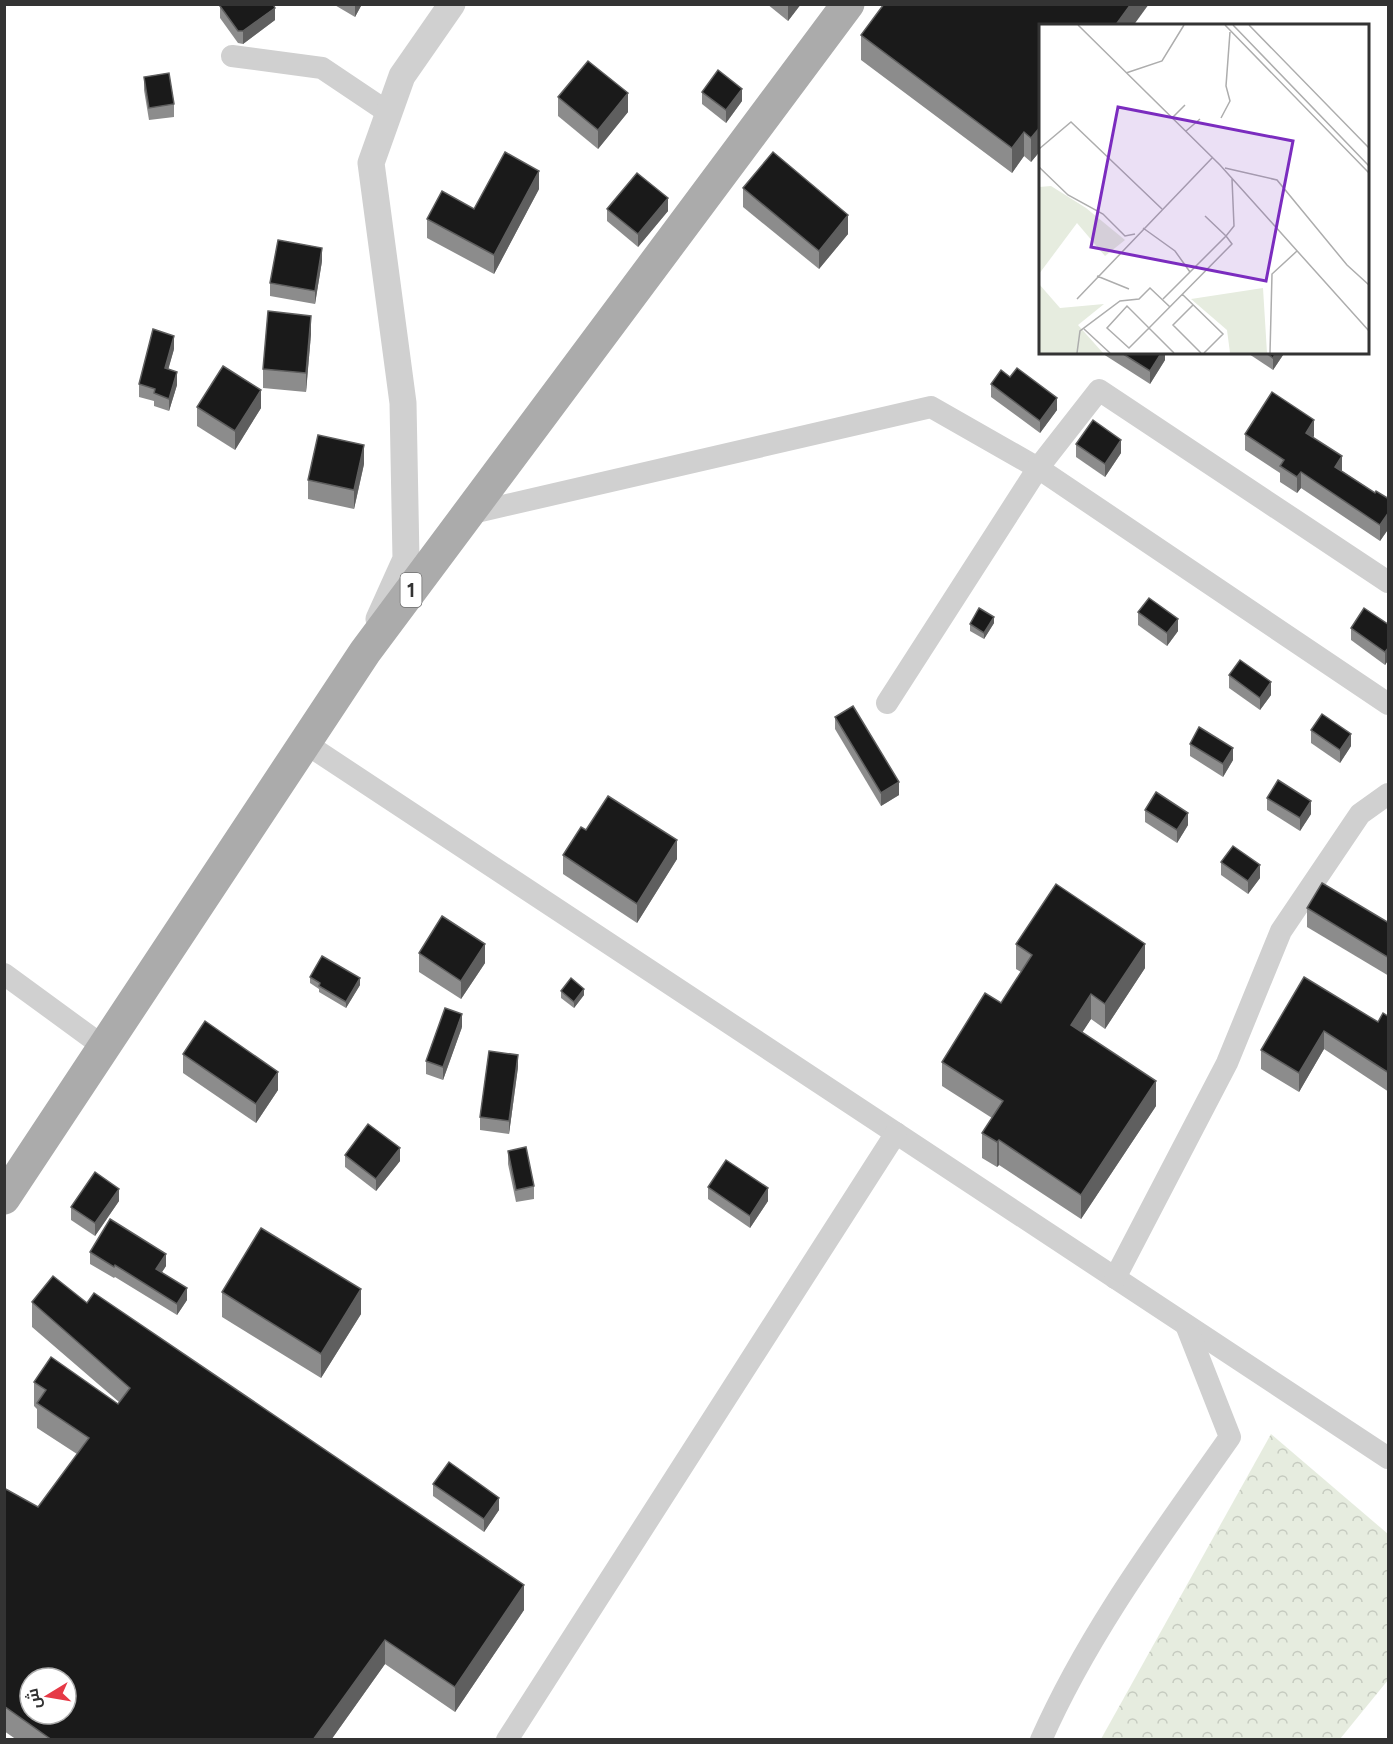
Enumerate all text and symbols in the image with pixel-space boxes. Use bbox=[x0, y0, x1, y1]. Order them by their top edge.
inset map bbox=[1039, 24, 1369, 354]
road number: 1 bbox=[400, 573, 422, 607]
north arrow bbox=[18, 1666, 78, 1726]
text: ش bbox=[22, 1687, 45, 1711]

